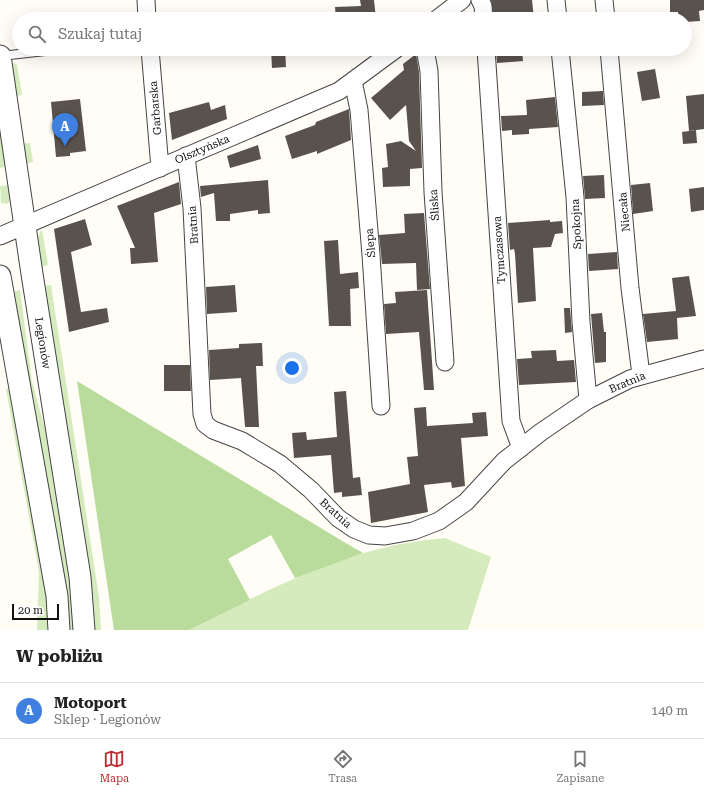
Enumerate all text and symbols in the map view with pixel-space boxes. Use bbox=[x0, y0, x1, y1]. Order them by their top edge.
search box bbox=[12, 12, 692, 56]
icon: search bbox=[26, 23, 48, 45]
text: Szukaj tutaj bbox=[58, 25, 142, 43]
street label: Garbarska bbox=[147, 80, 164, 136]
pin: A bbox=[52, 113, 78, 146]
street label: Olsztyńska bbox=[173, 132, 232, 167]
street label: Śliska bbox=[426, 189, 442, 221]
street label: Niecała bbox=[616, 191, 633, 232]
street label: Spokojna bbox=[569, 198, 584, 250]
street label: Bratnia bbox=[186, 205, 201, 245]
street label: Tymczasowa bbox=[491, 216, 508, 284]
street label: Ślepa bbox=[362, 228, 378, 258]
street label: Legionów bbox=[32, 316, 53, 371]
your location bbox=[282, 358, 302, 378]
street label: Bratnia bbox=[607, 369, 647, 396]
street label: Bratnia bbox=[317, 496, 354, 531]
scale bar bbox=[12, 602, 59, 621]
text: 20 m bbox=[18, 604, 43, 617]
text: W pobliżu bbox=[16, 646, 103, 666]
text: Motoport bbox=[54, 694, 127, 712]
text: A bbox=[24, 703, 34, 718]
text: 140 m bbox=[651, 703, 688, 718]
text: Sklep · Legionów bbox=[54, 712, 161, 727]
tab: Mapa bbox=[100, 748, 129, 785]
tab: Trasa bbox=[328, 748, 357, 785]
tab: Zapisane bbox=[556, 748, 604, 785]

